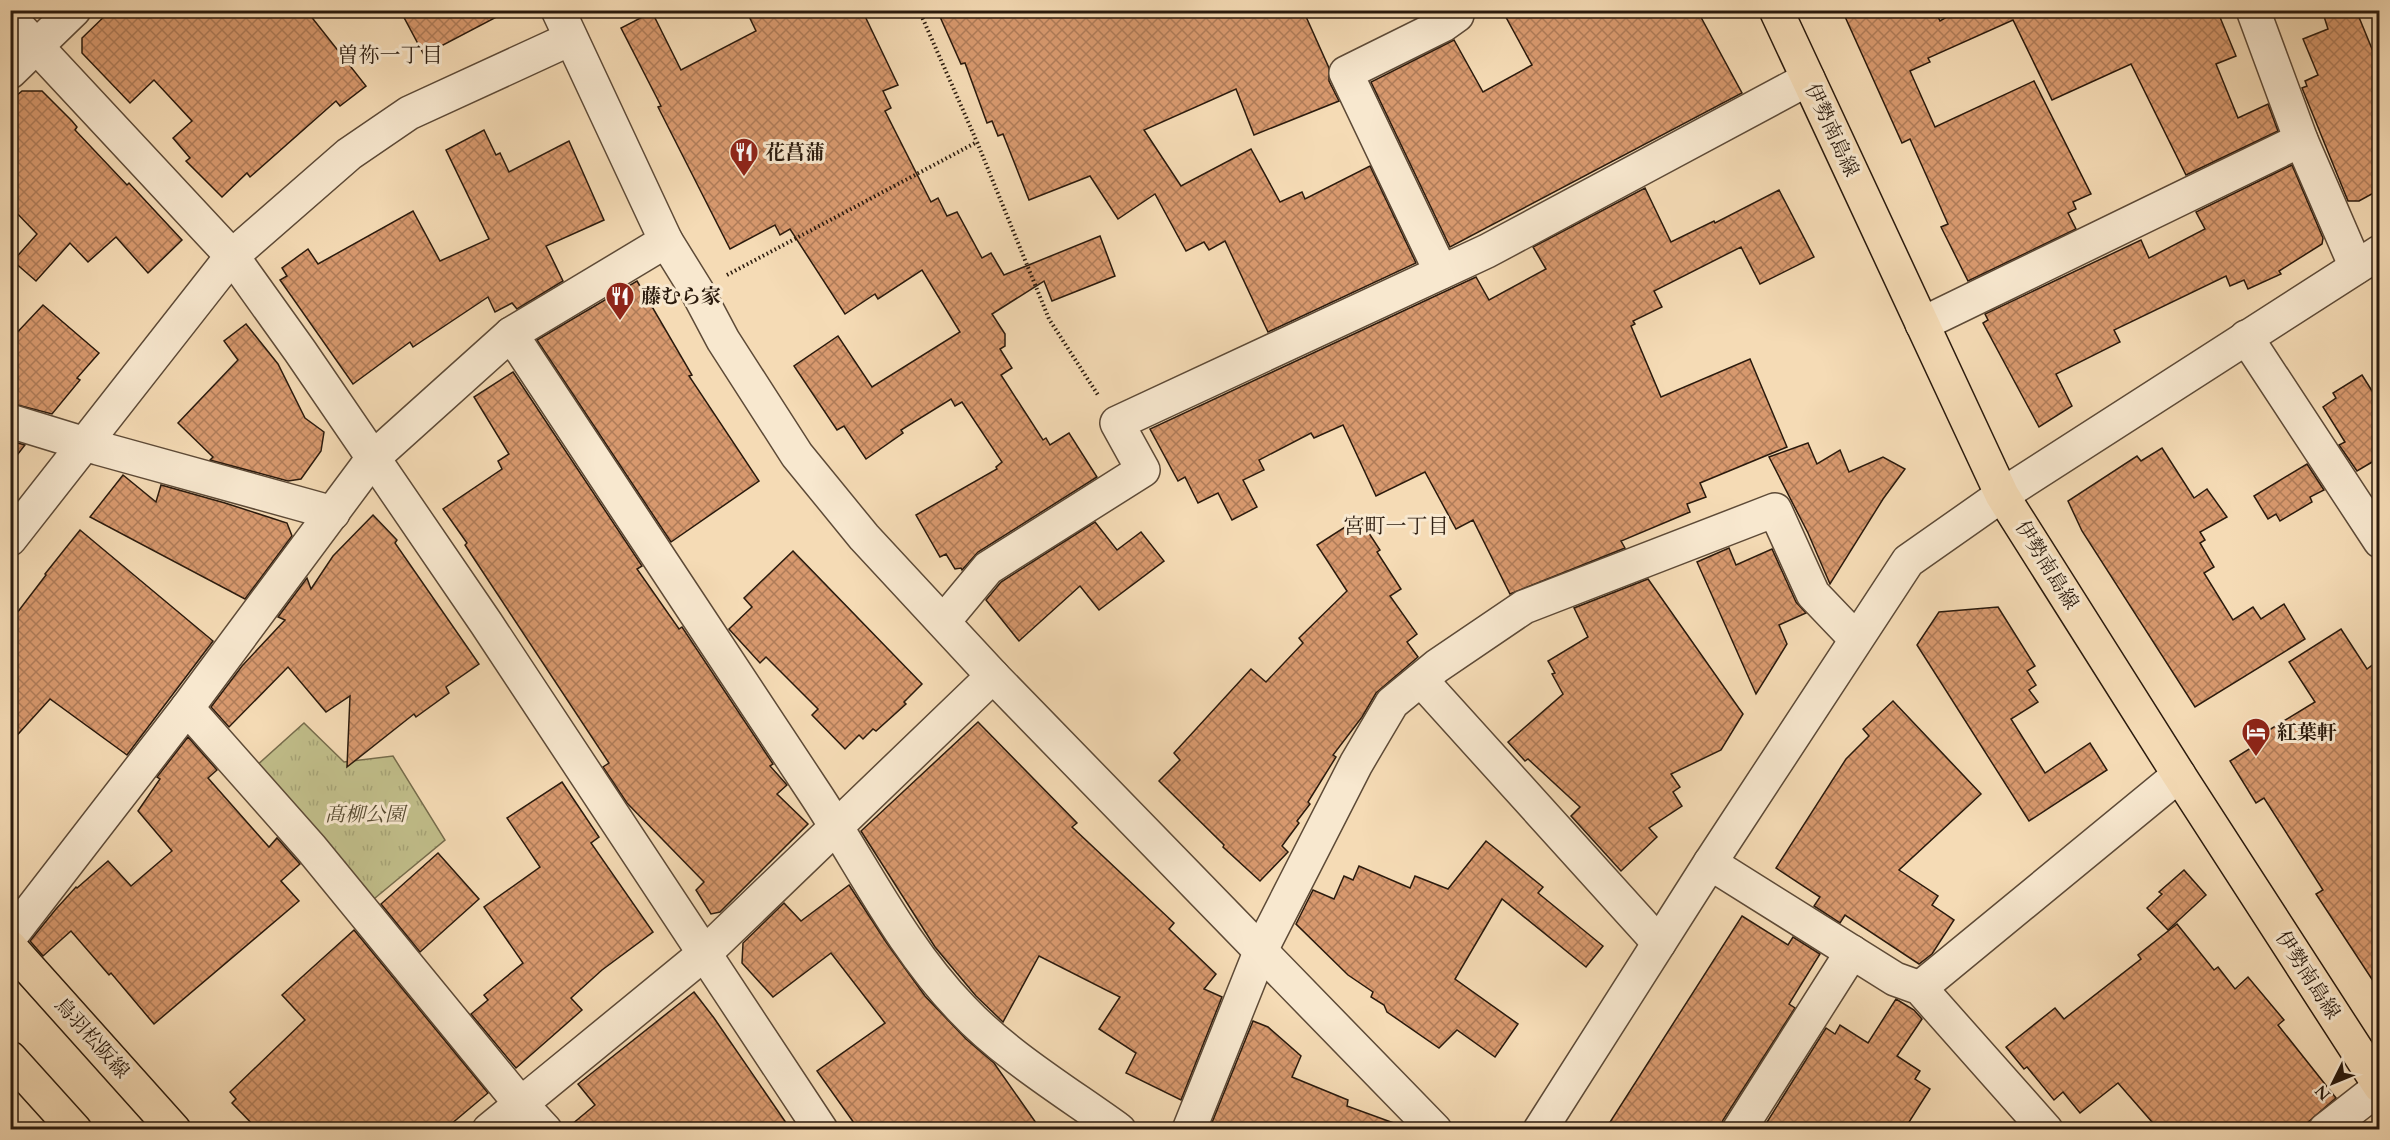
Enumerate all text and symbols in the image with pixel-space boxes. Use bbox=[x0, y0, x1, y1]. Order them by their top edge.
district label: 曽祢一丁目 bbox=[338, 41, 443, 70]
street label: 伊勢南島線 bbox=[1799, 79, 1865, 181]
restaurant icon: 花菖蒲 bbox=[728, 136, 760, 178]
place label: 花菖蒲 bbox=[765, 139, 825, 166]
restaurant icon: 藤むら家 bbox=[604, 280, 636, 322]
place label: 藤むら家 bbox=[641, 283, 721, 310]
district label: 宮町一丁目 bbox=[1344, 512, 1449, 541]
street label: 伊勢南島線 bbox=[2009, 515, 2085, 615]
hotel icon: 紅葉軒 bbox=[2240, 716, 2272, 758]
place label: 紅葉軒 bbox=[2277, 719, 2337, 746]
park label: 髙柳公園 bbox=[325, 801, 408, 828]
street label: 伊勢南島線 bbox=[2269, 926, 2347, 1024]
street label: 鳥羽松阪線 bbox=[49, 992, 135, 1084]
north arrow bbox=[2303, 1053, 2363, 1113]
text: N bbox=[2310, 1080, 2336, 1105]

